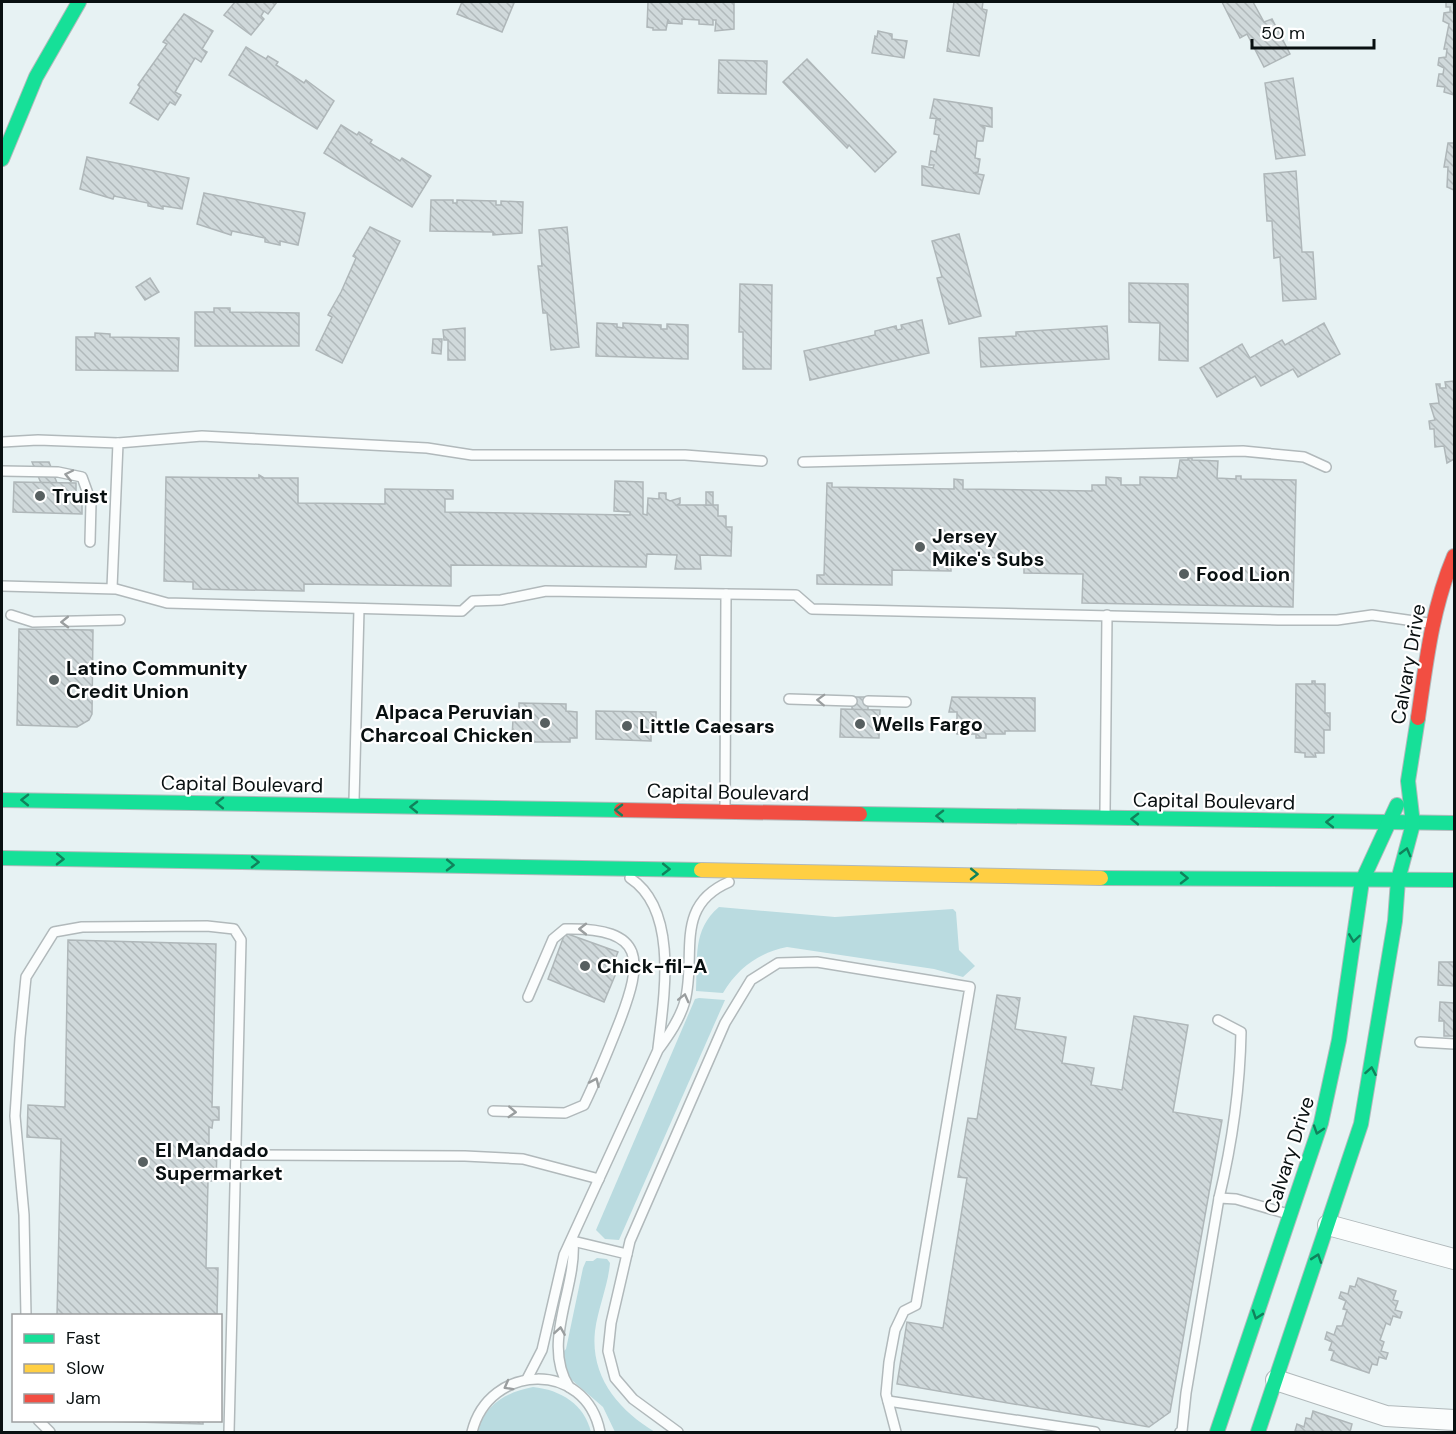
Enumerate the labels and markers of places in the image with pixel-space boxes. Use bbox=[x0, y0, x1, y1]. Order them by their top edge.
place label: Truist bbox=[52, 483, 108, 509]
marker: Truist bbox=[33, 489, 47, 503]
place label: Jersey Mike's Subs bbox=[932, 523, 1044, 572]
marker: Jersey Mike's Subs bbox=[913, 540, 927, 554]
place label: Food Lion bbox=[1196, 561, 1290, 587]
marker: Food Lion bbox=[1177, 567, 1191, 581]
place label: Latino Community Credit Union bbox=[66, 655, 248, 704]
marker: Latino Community Credit Union bbox=[47, 673, 61, 687]
place label: Alpaca Peruvian Charcoal Chicken bbox=[360, 699, 533, 748]
place label: Wells Fargo bbox=[872, 711, 983, 737]
place label: Little Caesars bbox=[639, 713, 775, 739]
marker: Alpaca Peruvian Charcoal Chicken bbox=[538, 716, 552, 730]
marker: Wells Fargo bbox=[853, 717, 867, 731]
marker: Little Caesars bbox=[620, 719, 634, 733]
place label: Chick-fil-A bbox=[597, 953, 707, 979]
marker: Chick-fil-A bbox=[578, 959, 592, 973]
place label: El Mandado Supermarket bbox=[155, 1137, 283, 1186]
marker: El Mandado Supermarket bbox=[136, 1155, 150, 1169]

